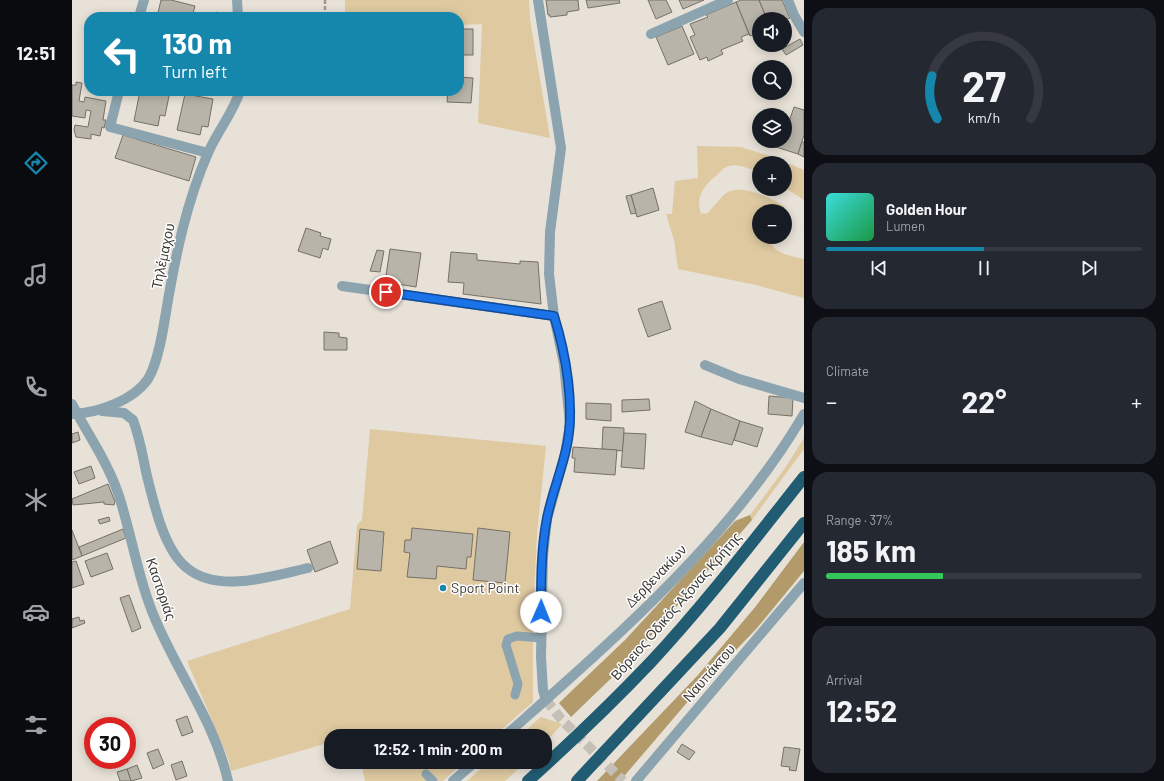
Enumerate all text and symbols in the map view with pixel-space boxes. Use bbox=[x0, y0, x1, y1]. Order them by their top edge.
map controls bbox=[752, 12, 792, 244]
button: sound bbox=[752, 12, 792, 52]
text: 130 m bbox=[162, 26, 232, 60]
icon: left bbox=[96, 28, 148, 80]
text: 12:51 bbox=[17, 42, 55, 64]
text: Turn left bbox=[162, 60, 228, 82]
button: search bbox=[752, 60, 792, 100]
text: 27 bbox=[962, 60, 1006, 110]
button: layers bbox=[752, 108, 792, 148]
text: km/h bbox=[968, 109, 1000, 126]
icon: directions bbox=[22, 149, 50, 177]
button: + bbox=[752, 156, 792, 196]
text: Golden Hour bbox=[886, 200, 967, 218]
button: − bbox=[752, 204, 792, 244]
text: Lumen bbox=[886, 218, 925, 234]
street label: Τηλέμαχου bbox=[147, 221, 178, 290]
icon: previous bbox=[868, 257, 890, 279]
icon: pause bbox=[973, 257, 995, 279]
icon: next bbox=[1078, 257, 1100, 279]
icon: music bbox=[22, 261, 50, 289]
pin bbox=[369, 275, 403, 309]
icon: arrive bbox=[375, 281, 397, 303]
text: Climate bbox=[826, 363, 869, 379]
icon: phone bbox=[22, 373, 50, 401]
text: 22° bbox=[962, 383, 1006, 419]
text: − bbox=[826, 388, 837, 414]
text: + bbox=[1131, 388, 1142, 414]
icon: climate bbox=[22, 486, 50, 514]
text: Range · 37% bbox=[826, 512, 893, 528]
street label: Βόρειος Οδικός Άξονας Κρήτης bbox=[607, 528, 745, 683]
text: 185 km bbox=[826, 532, 916, 568]
street label: Δερβενακίων bbox=[622, 541, 690, 611]
street label: Καστοριάς bbox=[143, 555, 180, 623]
place label: Sport Point bbox=[451, 579, 520, 596]
marker: Sport Point bbox=[438, 583, 448, 593]
position arrow bbox=[520, 591, 562, 633]
icon: car bbox=[22, 598, 50, 626]
street label: Ναυπάκτου bbox=[679, 640, 738, 705]
text: Arrival bbox=[826, 672, 862, 688]
text: 12:52 bbox=[826, 692, 897, 728]
icon: filters bbox=[22, 711, 50, 739]
speed limit sign: 30 bbox=[84, 717, 136, 769]
text: 12:52 · 1 min · 200 m bbox=[374, 740, 502, 758]

